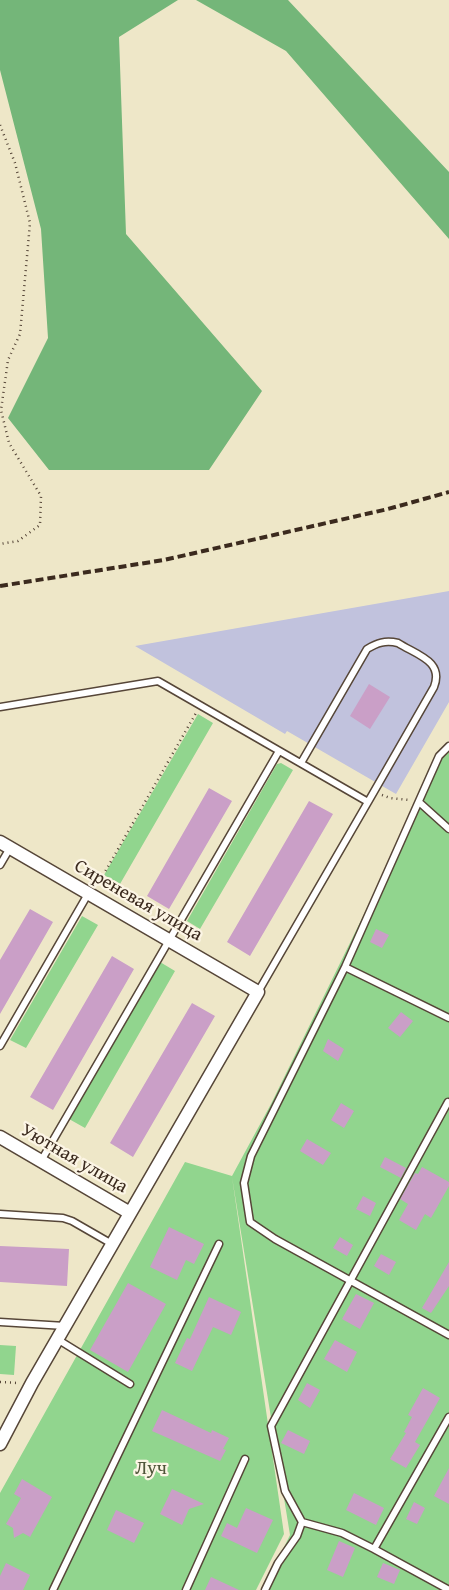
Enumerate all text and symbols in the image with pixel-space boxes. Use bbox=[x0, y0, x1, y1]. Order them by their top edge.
street label: Сиреневая улица bbox=[70, 855, 206, 947]
street label: Уютная улица bbox=[16, 1119, 132, 1199]
park label: Луч bbox=[135, 1458, 167, 1480]

